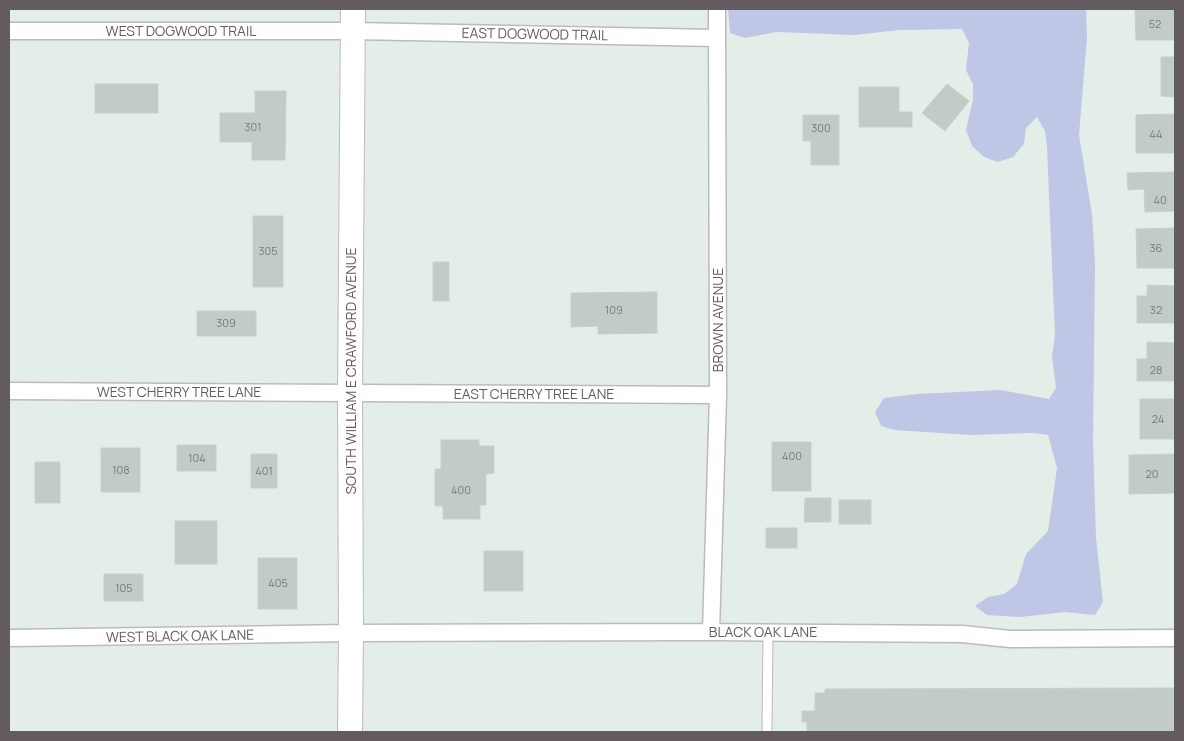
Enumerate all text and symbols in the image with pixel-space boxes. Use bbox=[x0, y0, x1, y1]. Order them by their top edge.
house number: 52 bbox=[1149, 16, 1161, 31]
street label: WEST DOGWOOD TRAIL bbox=[106, 21, 256, 40]
street label: EAST DOGWOOD TRAIL bbox=[462, 23, 608, 44]
house number: 301 bbox=[244, 119, 262, 134]
house number: 300 bbox=[811, 120, 831, 135]
house number: 44 bbox=[1149, 126, 1163, 141]
house number: 40 bbox=[1153, 192, 1167, 207]
house number: 36 bbox=[1150, 240, 1163, 255]
house number: 305 bbox=[258, 243, 278, 258]
street label: SOUTH WILLIAM E CRAWFORD AVENUE bbox=[341, 247, 360, 495]
street label: BROWN AVENUE bbox=[708, 268, 727, 372]
house number: 109 bbox=[605, 302, 623, 317]
house number: 32 bbox=[1150, 302, 1162, 317]
house number: 309 bbox=[216, 315, 236, 330]
house number: 28 bbox=[1150, 362, 1162, 377]
street label: WEST CHERRY TREE LANE bbox=[97, 382, 261, 401]
street label: EAST CHERRY TREE LANE bbox=[454, 384, 614, 403]
house number: 24 bbox=[1152, 411, 1164, 426]
house number: 400 bbox=[782, 448, 802, 463]
house number: 104 bbox=[188, 450, 206, 465]
house number: 108 bbox=[112, 462, 130, 477]
house number: 401 bbox=[255, 463, 273, 478]
house number: 20 bbox=[1146, 466, 1158, 481]
house number: 400 bbox=[451, 482, 471, 497]
house number: 405 bbox=[268, 575, 288, 590]
house number: 105 bbox=[115, 580, 133, 595]
street label: BLACK OAK LANE bbox=[709, 622, 817, 641]
street label: WEST BLACK OAK LANE bbox=[106, 625, 254, 646]

